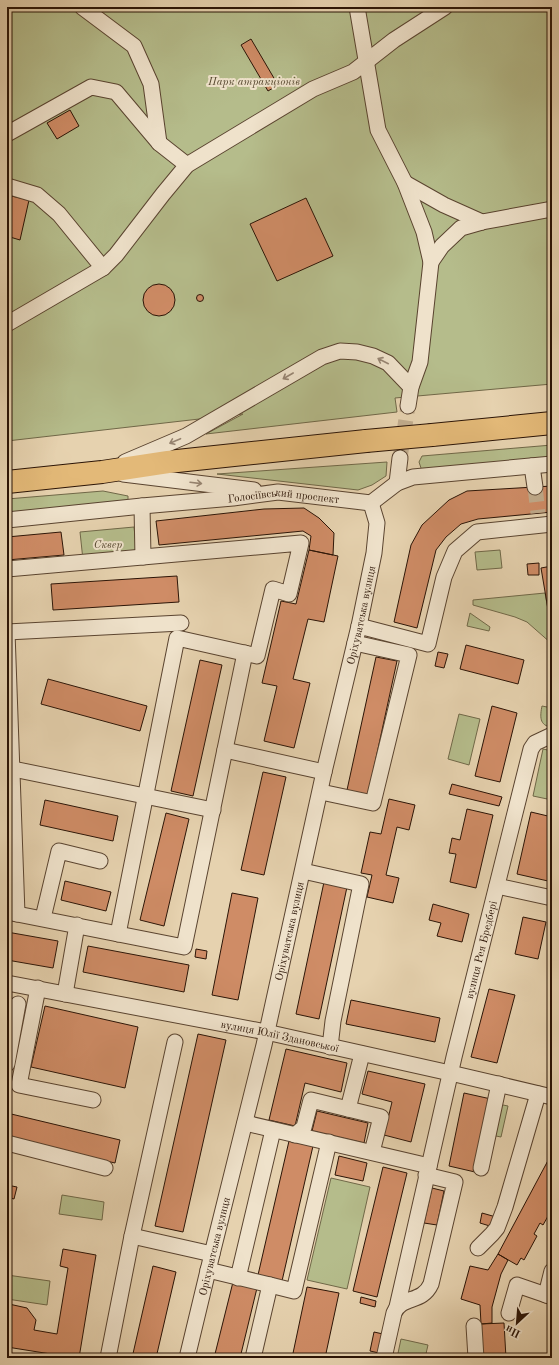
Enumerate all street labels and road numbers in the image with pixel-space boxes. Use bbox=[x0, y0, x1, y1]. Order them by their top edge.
street label: Голосіївський проспект bbox=[227, 488, 340, 506]
street label: Оріхуватська вулиця bbox=[346, 565, 378, 666]
street label: Оріхуватська вулиця bbox=[274, 881, 307, 982]
street label: вулиця Рея Бредбері bbox=[465, 900, 500, 1000]
street label: вулиця Юлії Здановської bbox=[220, 1020, 340, 1055]
street label: Оріхуватська вулиця bbox=[198, 1196, 233, 1297]

